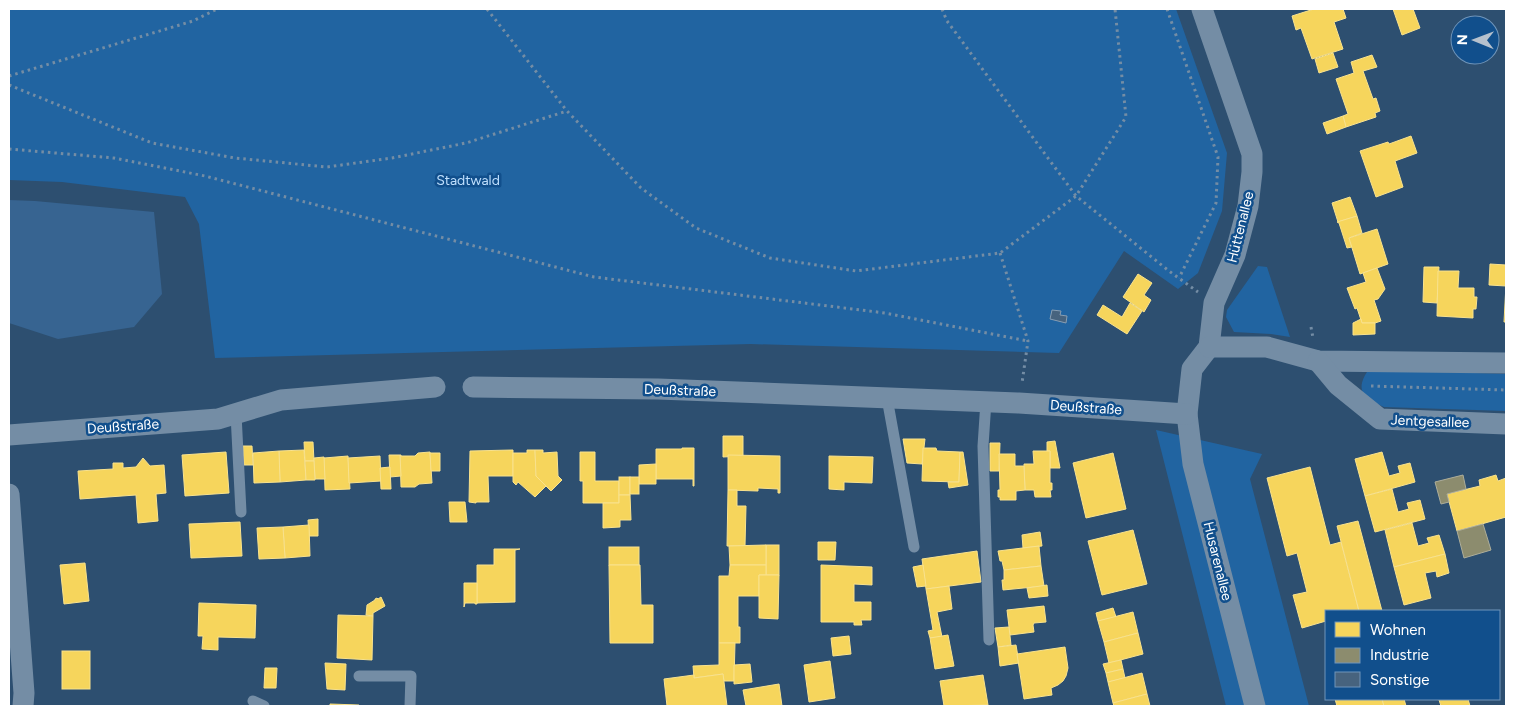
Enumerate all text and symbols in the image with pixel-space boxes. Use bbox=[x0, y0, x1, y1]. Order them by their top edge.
north arrow bbox=[1450, 15, 1500, 65]
text: N bbox=[1454, 34, 1471, 45]
park label: Stadtwald bbox=[436, 172, 500, 189]
street label: Hüttenallee bbox=[1223, 189, 1258, 265]
street label: Deußstraße bbox=[644, 381, 717, 400]
street label: Deußstraße bbox=[1049, 397, 1123, 419]
street label: Jentgesallee bbox=[1390, 412, 1470, 431]
street label: Deußstraße bbox=[86, 415, 160, 437]
street label: Husarenallee bbox=[1199, 520, 1236, 603]
legend bbox=[1325, 610, 1500, 700]
text: Wohnen bbox=[1370, 621, 1426, 639]
text: Industrie bbox=[1370, 646, 1429, 664]
text: Sonstige bbox=[1370, 671, 1429, 689]

